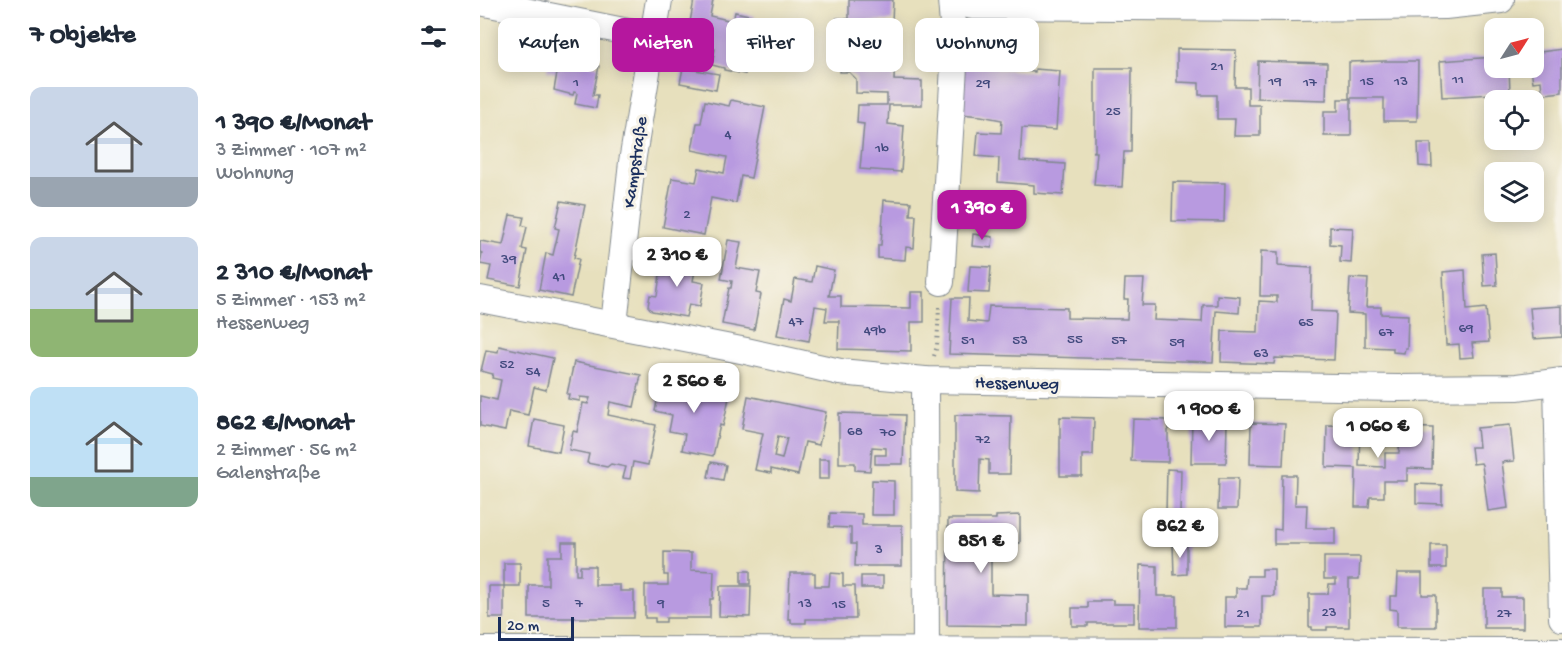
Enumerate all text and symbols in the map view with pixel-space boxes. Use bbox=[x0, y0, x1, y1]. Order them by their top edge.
chip: Kaufen bbox=[498, 18, 600, 72]
chip: Mieten bbox=[612, 18, 714, 72]
chip: Filter bbox=[726, 18, 814, 72]
chip: Neu bbox=[826, 18, 903, 72]
chip: Wohnung bbox=[915, 18, 1039, 72]
north arrow bbox=[1484, 18, 1544, 78]
map controls bbox=[1484, 18, 1544, 222]
icon: filters bbox=[417, 20, 450, 53]
text: 7 Objekte bbox=[30, 21, 136, 52]
house number: 21 bbox=[1210, 58, 1224, 76]
house number: 11 bbox=[1451, 71, 1464, 89]
house number: 19 bbox=[1267, 73, 1282, 91]
house number: 15 bbox=[1359, 73, 1374, 91]
house number: 13 bbox=[1393, 73, 1408, 91]
house number: 1 bbox=[572, 74, 579, 92]
house number: 17 bbox=[1302, 74, 1318, 92]
house number: 29 bbox=[976, 75, 991, 93]
button: locate bbox=[1484, 90, 1544, 150]
house number: 25 bbox=[1105, 103, 1121, 121]
text: 1 390 €/Monat bbox=[216, 109, 371, 140]
icon: home bbox=[78, 111, 150, 183]
street label: Kampstraße bbox=[620, 115, 653, 209]
house number: 4 bbox=[724, 126, 732, 144]
text: 3 Zimmer · 107 m² bbox=[216, 140, 367, 163]
house number: 1b bbox=[874, 140, 889, 158]
button: layers bbox=[1484, 162, 1544, 222]
text: Wohnung bbox=[216, 163, 294, 186]
pin: 1 390 € bbox=[927, 190, 1037, 241]
text: 1 390 € bbox=[951, 198, 1013, 221]
house number: 2 bbox=[683, 206, 691, 224]
pin: 2 310 € bbox=[622, 237, 732, 288]
text: 2 310 € bbox=[647, 245, 708, 268]
house number: 39 bbox=[500, 251, 517, 269]
text: 2 310 €/Monat bbox=[216, 259, 370, 290]
icon: home bbox=[78, 261, 150, 333]
house number: 41 bbox=[552, 268, 566, 286]
text: 5 Zimmer · 153 m² bbox=[216, 290, 366, 313]
text: Hessenweg bbox=[216, 313, 310, 336]
house number: 47 bbox=[789, 313, 805, 331]
house number: 65 bbox=[1298, 314, 1314, 332]
house number: 69 bbox=[1458, 320, 1474, 338]
house number: 49b bbox=[864, 322, 886, 340]
house number: 67 bbox=[1378, 324, 1395, 342]
house number: 55 bbox=[1067, 331, 1083, 349]
house number: 51 bbox=[961, 332, 975, 350]
house number: 53 bbox=[1012, 332, 1028, 350]
house number: 57 bbox=[1111, 332, 1128, 350]
house number: 59 bbox=[1169, 334, 1185, 352]
house number: 63 bbox=[1253, 345, 1269, 363]
house number: 52 bbox=[499, 356, 515, 374]
house number: 54 bbox=[526, 363, 541, 381]
pin: 2 560 € bbox=[639, 363, 749, 414]
text: 2 560 € bbox=[662, 371, 726, 394]
street label: Hessenweg bbox=[975, 373, 1059, 396]
pin: 1 900 € bbox=[1154, 391, 1264, 442]
text: 1 900 € bbox=[1178, 399, 1240, 422]
pin: 1 060 € bbox=[1323, 408, 1433, 459]
text: 862 €/Monat bbox=[216, 409, 353, 440]
icon: home bbox=[78, 411, 150, 483]
text: 1 060 € bbox=[1347, 416, 1409, 439]
house number: 68 bbox=[847, 423, 863, 441]
house number: 70 bbox=[879, 424, 897, 442]
house number: 72 bbox=[974, 431, 991, 449]
text: 2 Zimmer · 56 m² bbox=[216, 440, 357, 463]
text: Galenstraße bbox=[216, 463, 320, 486]
pin: 862 € bbox=[1138, 508, 1222, 559]
text: 862 € bbox=[1156, 516, 1204, 539]
pin: 851 € bbox=[939, 523, 1023, 574]
text: 851 € bbox=[958, 531, 1004, 554]
house number: 3 bbox=[874, 541, 883, 559]
house number: 5 bbox=[542, 595, 550, 613]
house number: 7 bbox=[574, 595, 584, 613]
house number: 9 bbox=[656, 595, 665, 613]
house number: 13 bbox=[797, 595, 812, 613]
house number: 15 bbox=[831, 596, 846, 614]
house number: 23 bbox=[1321, 604, 1337, 622]
house number: 21 bbox=[1236, 605, 1250, 623]
house number: 27 bbox=[1496, 605, 1513, 623]
scale bar bbox=[498, 614, 574, 642]
text: 20 m bbox=[507, 618, 539, 637]

